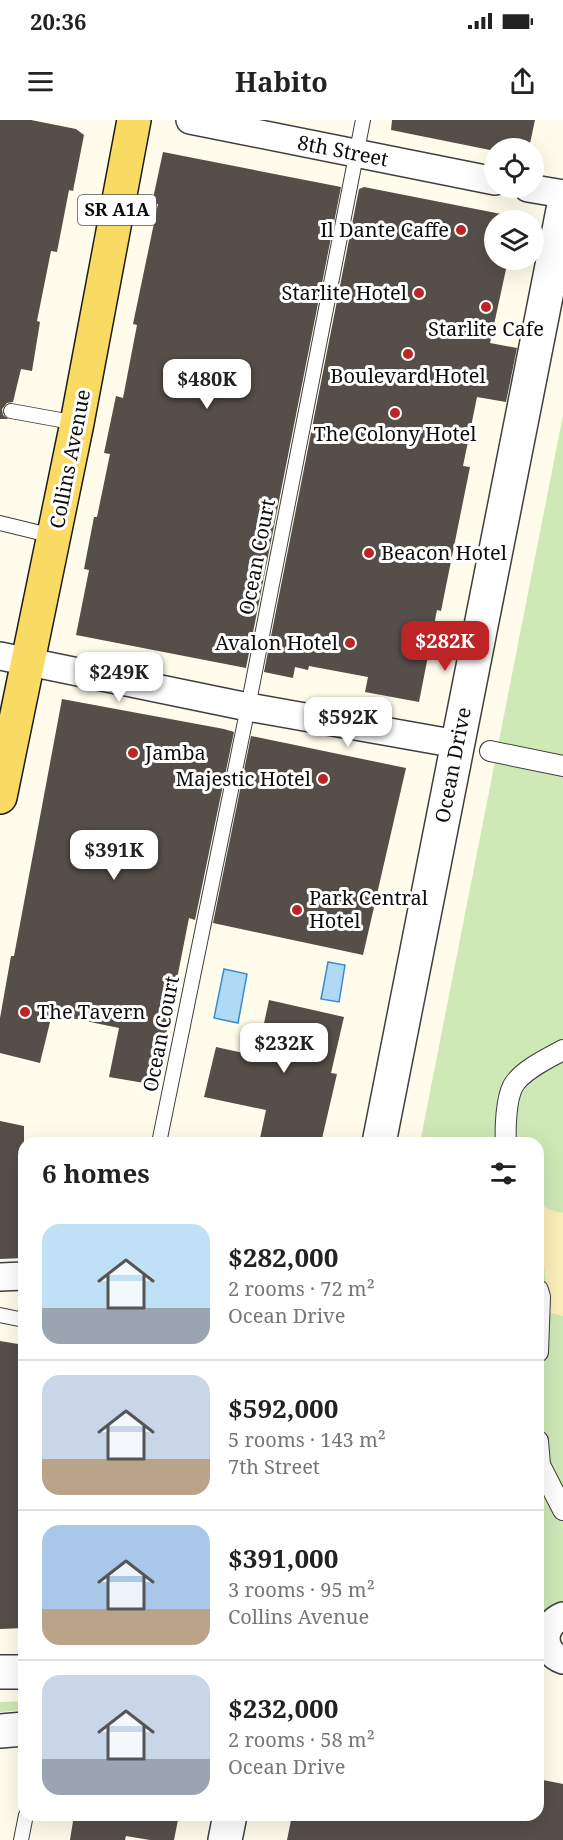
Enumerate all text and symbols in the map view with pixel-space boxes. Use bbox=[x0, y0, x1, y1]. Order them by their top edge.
text: 20:36 bbox=[30, 6, 86, 36]
text: Habito bbox=[235, 63, 328, 100]
icon: menu bbox=[24, 65, 57, 98]
icon: share bbox=[506, 65, 539, 98]
street label: 8th Street bbox=[295, 128, 391, 173]
map controls bbox=[484, 138, 544, 270]
button: locate bbox=[484, 138, 544, 198]
road number: SR A1A bbox=[78, 195, 156, 225]
button: layers bbox=[484, 210, 544, 270]
place label: Il Dante Caffe bbox=[320, 216, 449, 243]
marker: Il Dante Caffe bbox=[454, 223, 468, 237]
place label: Starlite Hotel bbox=[282, 279, 407, 306]
marker: Starlite Hotel bbox=[412, 286, 426, 300]
marker: Starlite Cafe bbox=[479, 300, 493, 314]
place label: Starlite Cafe bbox=[428, 315, 544, 342]
marker: Boulevard Hotel bbox=[401, 347, 415, 361]
pin: $480K bbox=[165, 359, 249, 410]
place label: Boulevard Hotel bbox=[330, 362, 486, 389]
text: $480K bbox=[177, 365, 237, 392]
street label: Collins Avenue bbox=[43, 387, 96, 531]
marker: The Colony Hotel bbox=[388, 406, 402, 420]
place label: The Colony Hotel bbox=[314, 420, 476, 447]
street label: Ocean Court bbox=[232, 497, 281, 617]
place label: Beacon Hotel bbox=[381, 539, 507, 566]
marker: Beacon Hotel bbox=[362, 546, 376, 560]
pin: $282K bbox=[403, 621, 487, 672]
text: $282K bbox=[415, 627, 475, 654]
place label: Avalon Hotel bbox=[215, 629, 338, 656]
marker: Avalon Hotel bbox=[343, 636, 357, 650]
pin: $249K bbox=[77, 652, 161, 703]
text: $249K bbox=[89, 658, 149, 685]
pin: $592K bbox=[306, 697, 390, 748]
text: $592K bbox=[318, 703, 378, 730]
street label: Ocean Drive bbox=[428, 705, 477, 825]
place label: Jamba bbox=[144, 739, 206, 766]
marker: Jamba bbox=[126, 746, 140, 760]
place label: Majestic Hotel bbox=[175, 765, 311, 792]
marker: Majestic Hotel bbox=[316, 772, 330, 786]
pin: $391K bbox=[72, 830, 156, 881]
text: $391K bbox=[84, 836, 144, 863]
place label: Park Central Hotel bbox=[309, 884, 428, 934]
marker: Park Central Hotel bbox=[290, 903, 304, 917]
street label: Ocean Court bbox=[136, 974, 185, 1094]
place label: The Tavern bbox=[37, 998, 145, 1025]
marker: The Tavern bbox=[18, 1005, 32, 1019]
pin: $232K bbox=[242, 1023, 326, 1074]
text: $232K bbox=[254, 1029, 314, 1056]
text: 6 homes bbox=[42, 1155, 150, 1191]
icon: filters bbox=[487, 1157, 520, 1190]
text: $282,000 bbox=[228, 1239, 338, 1275]
icon: home bbox=[90, 1248, 162, 1320]
text: 2 rooms · 72 m² bbox=[228, 1275, 375, 1302]
text: Ocean Drive bbox=[228, 1302, 345, 1329]
text: $592,000 bbox=[228, 1390, 338, 1426]
icon: home bbox=[90, 1399, 162, 1471]
text: 5 rooms · 143 m² bbox=[228, 1426, 386, 1453]
text: 7th Street bbox=[228, 1453, 320, 1480]
text: $391,000 bbox=[228, 1540, 338, 1576]
icon: home bbox=[90, 1549, 162, 1621]
text: 3 rooms · 95 m² bbox=[228, 1576, 375, 1603]
text: Collins Avenue bbox=[228, 1603, 369, 1630]
text: $232,000 bbox=[228, 1690, 338, 1726]
icon: home bbox=[90, 1699, 162, 1771]
text: 2 rooms · 58 m² bbox=[228, 1726, 375, 1753]
text: Ocean Drive bbox=[228, 1753, 345, 1780]

